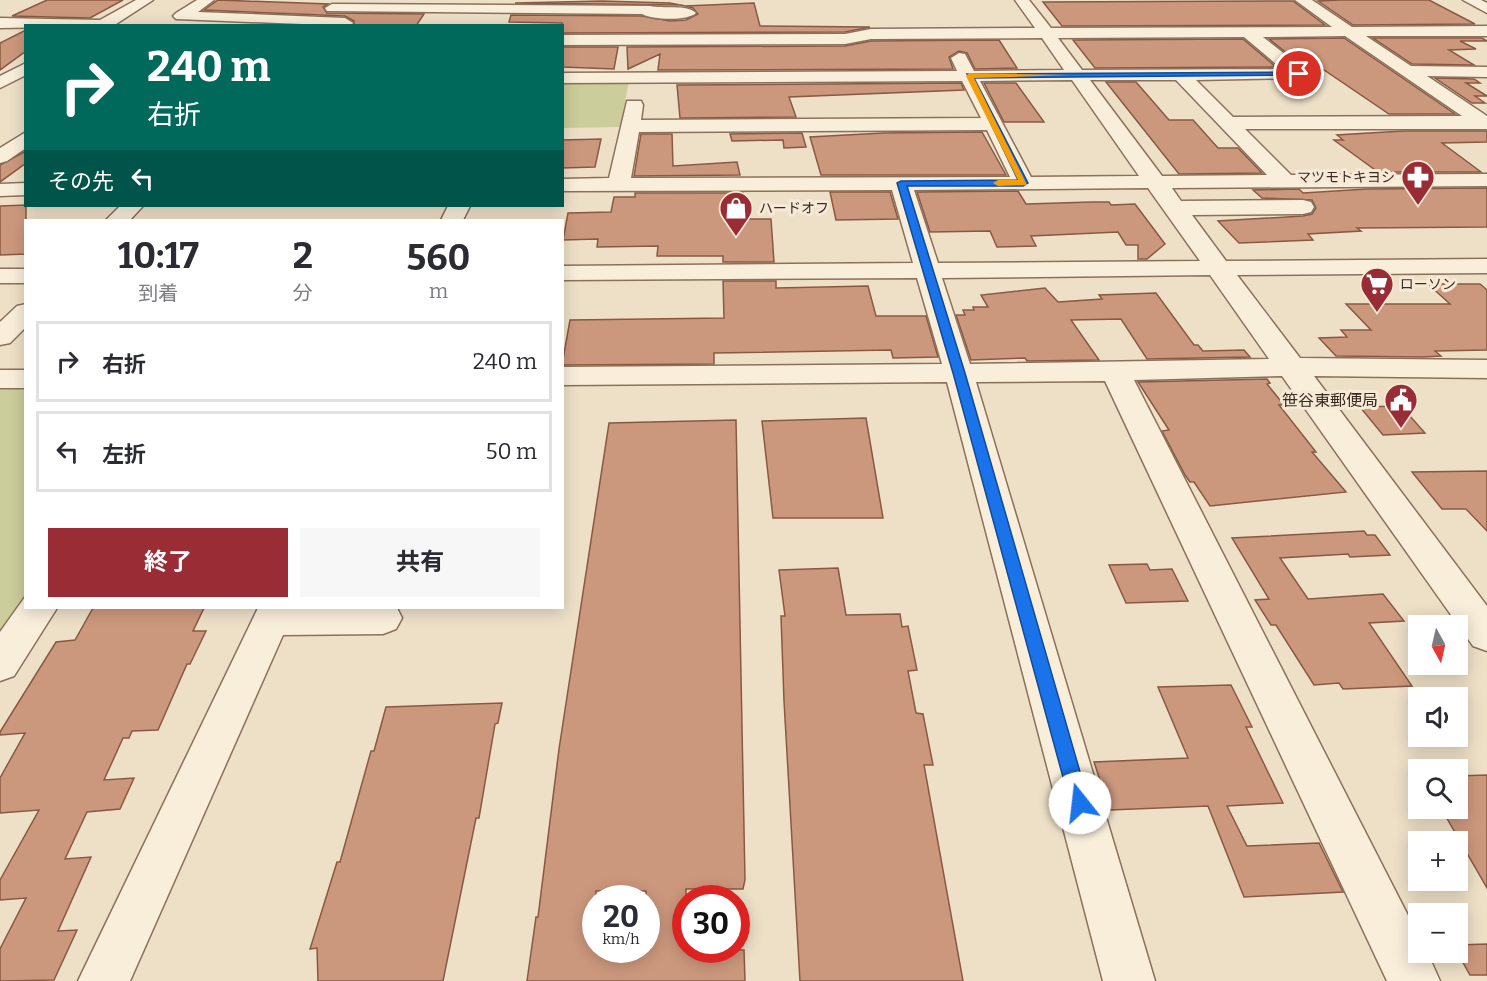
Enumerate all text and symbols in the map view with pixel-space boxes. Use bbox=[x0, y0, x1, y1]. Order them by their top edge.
text: 240 m bbox=[147, 42, 271, 92]
icon: right bbox=[48, 48, 126, 126]
pin bbox=[1273, 48, 1324, 99]
icon: arrive bbox=[1282, 57, 1315, 90]
text: 右折 bbox=[147, 99, 201, 131]
pharmacy icon: マツモトキヨシ bbox=[1400, 159, 1436, 206]
icon: left bbox=[126, 162, 159, 195]
text: その先 bbox=[48, 168, 114, 195]
place label: マツモトキヨシ bbox=[1297, 169, 1395, 186]
shop icon: ハードオフ bbox=[718, 190, 754, 237]
place label: ハードオフ bbox=[759, 200, 829, 217]
text: 10:17 bbox=[118, 234, 199, 278]
text: 2 bbox=[293, 234, 313, 278]
text: 560 bbox=[407, 236, 470, 280]
supermarket icon: ローソン bbox=[1359, 266, 1395, 313]
place label: ローソン bbox=[1400, 276, 1456, 293]
text: m bbox=[429, 279, 448, 303]
text: 到着 bbox=[138, 281, 178, 305]
text: 分 bbox=[293, 281, 313, 305]
icon: right bbox=[51, 345, 84, 378]
text: 240 m bbox=[473, 348, 537, 375]
text: 右折 bbox=[102, 351, 146, 378]
public building icon: 笹谷東郵便局 bbox=[1383, 382, 1419, 429]
place label: 笹谷東郵便局 bbox=[1282, 391, 1378, 410]
icon: left bbox=[51, 435, 84, 468]
text: 50 m bbox=[486, 438, 537, 465]
text: 左折 bbox=[102, 441, 146, 468]
button: 終了 bbox=[48, 528, 288, 597]
button: 共有 bbox=[300, 528, 540, 597]
north arrow bbox=[1408, 615, 1468, 675]
map controls bbox=[1408, 615, 1468, 963]
button: sound bbox=[1408, 687, 1468, 747]
button: search bbox=[1408, 759, 1468, 819]
position arrow bbox=[1048, 771, 1112, 835]
button: + bbox=[1408, 831, 1468, 891]
speed limit sign: 30 bbox=[672, 885, 750, 963]
text: 20 bbox=[603, 899, 639, 935]
button: − bbox=[1408, 903, 1468, 963]
text: km/h bbox=[602, 930, 640, 948]

